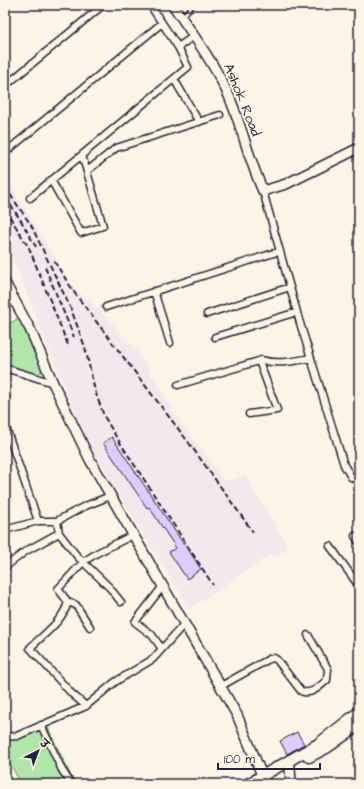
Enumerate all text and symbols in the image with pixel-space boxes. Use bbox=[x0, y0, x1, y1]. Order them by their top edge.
street label: Ashok Road bbox=[218, 60, 266, 140]
north arrow bbox=[18, 731, 58, 771]
text: उ bbox=[36, 735, 53, 753]
scale bar bbox=[218, 745, 320, 771]
text: 100 m bbox=[224, 751, 255, 768]

